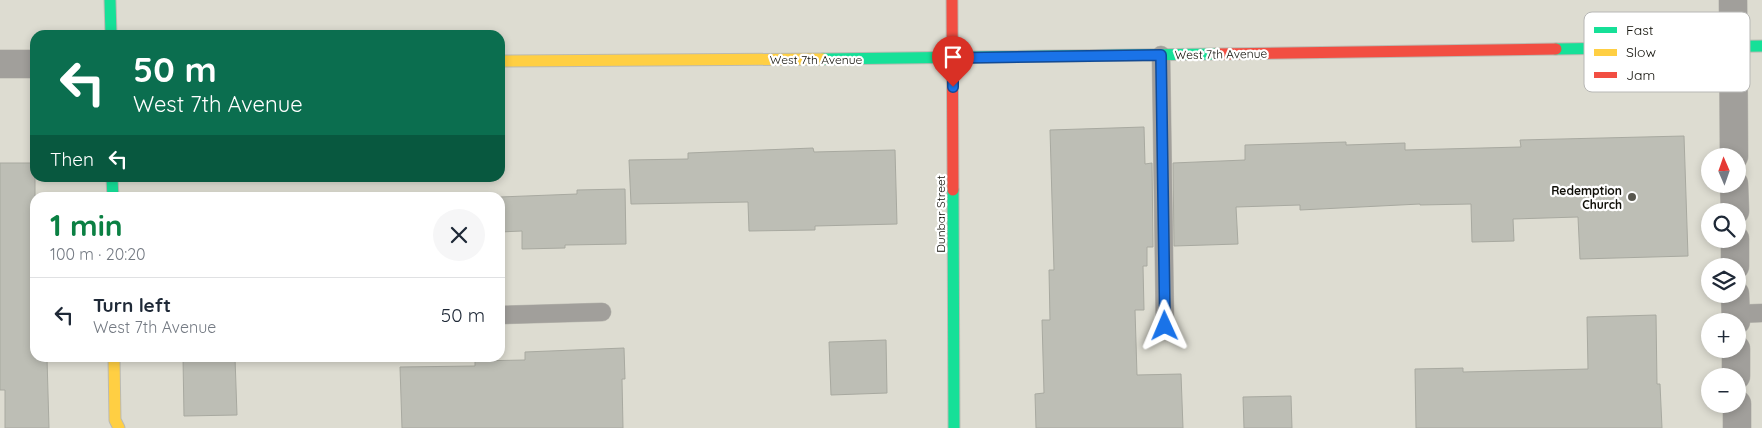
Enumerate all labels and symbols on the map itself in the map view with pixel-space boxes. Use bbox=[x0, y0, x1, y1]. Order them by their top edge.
legend bbox=[1584, 12, 1750, 92]
text: Fast bbox=[1626, 21, 1654, 39]
pin bbox=[932, 36, 974, 87]
text: Slow bbox=[1626, 43, 1656, 61]
street label: West 7th Avenue bbox=[1175, 46, 1268, 62]
street label: West 7th Avenue bbox=[770, 52, 862, 67]
text: Jam bbox=[1626, 66, 1655, 84]
north arrow bbox=[1701, 148, 1746, 192]
street label: Dunbar Street bbox=[933, 175, 948, 253]
place label: Redemption Church bbox=[1551, 183, 1622, 212]
marker: Redemption Church bbox=[1626, 191, 1638, 203]
position arrow bbox=[1138, 299, 1190, 351]

